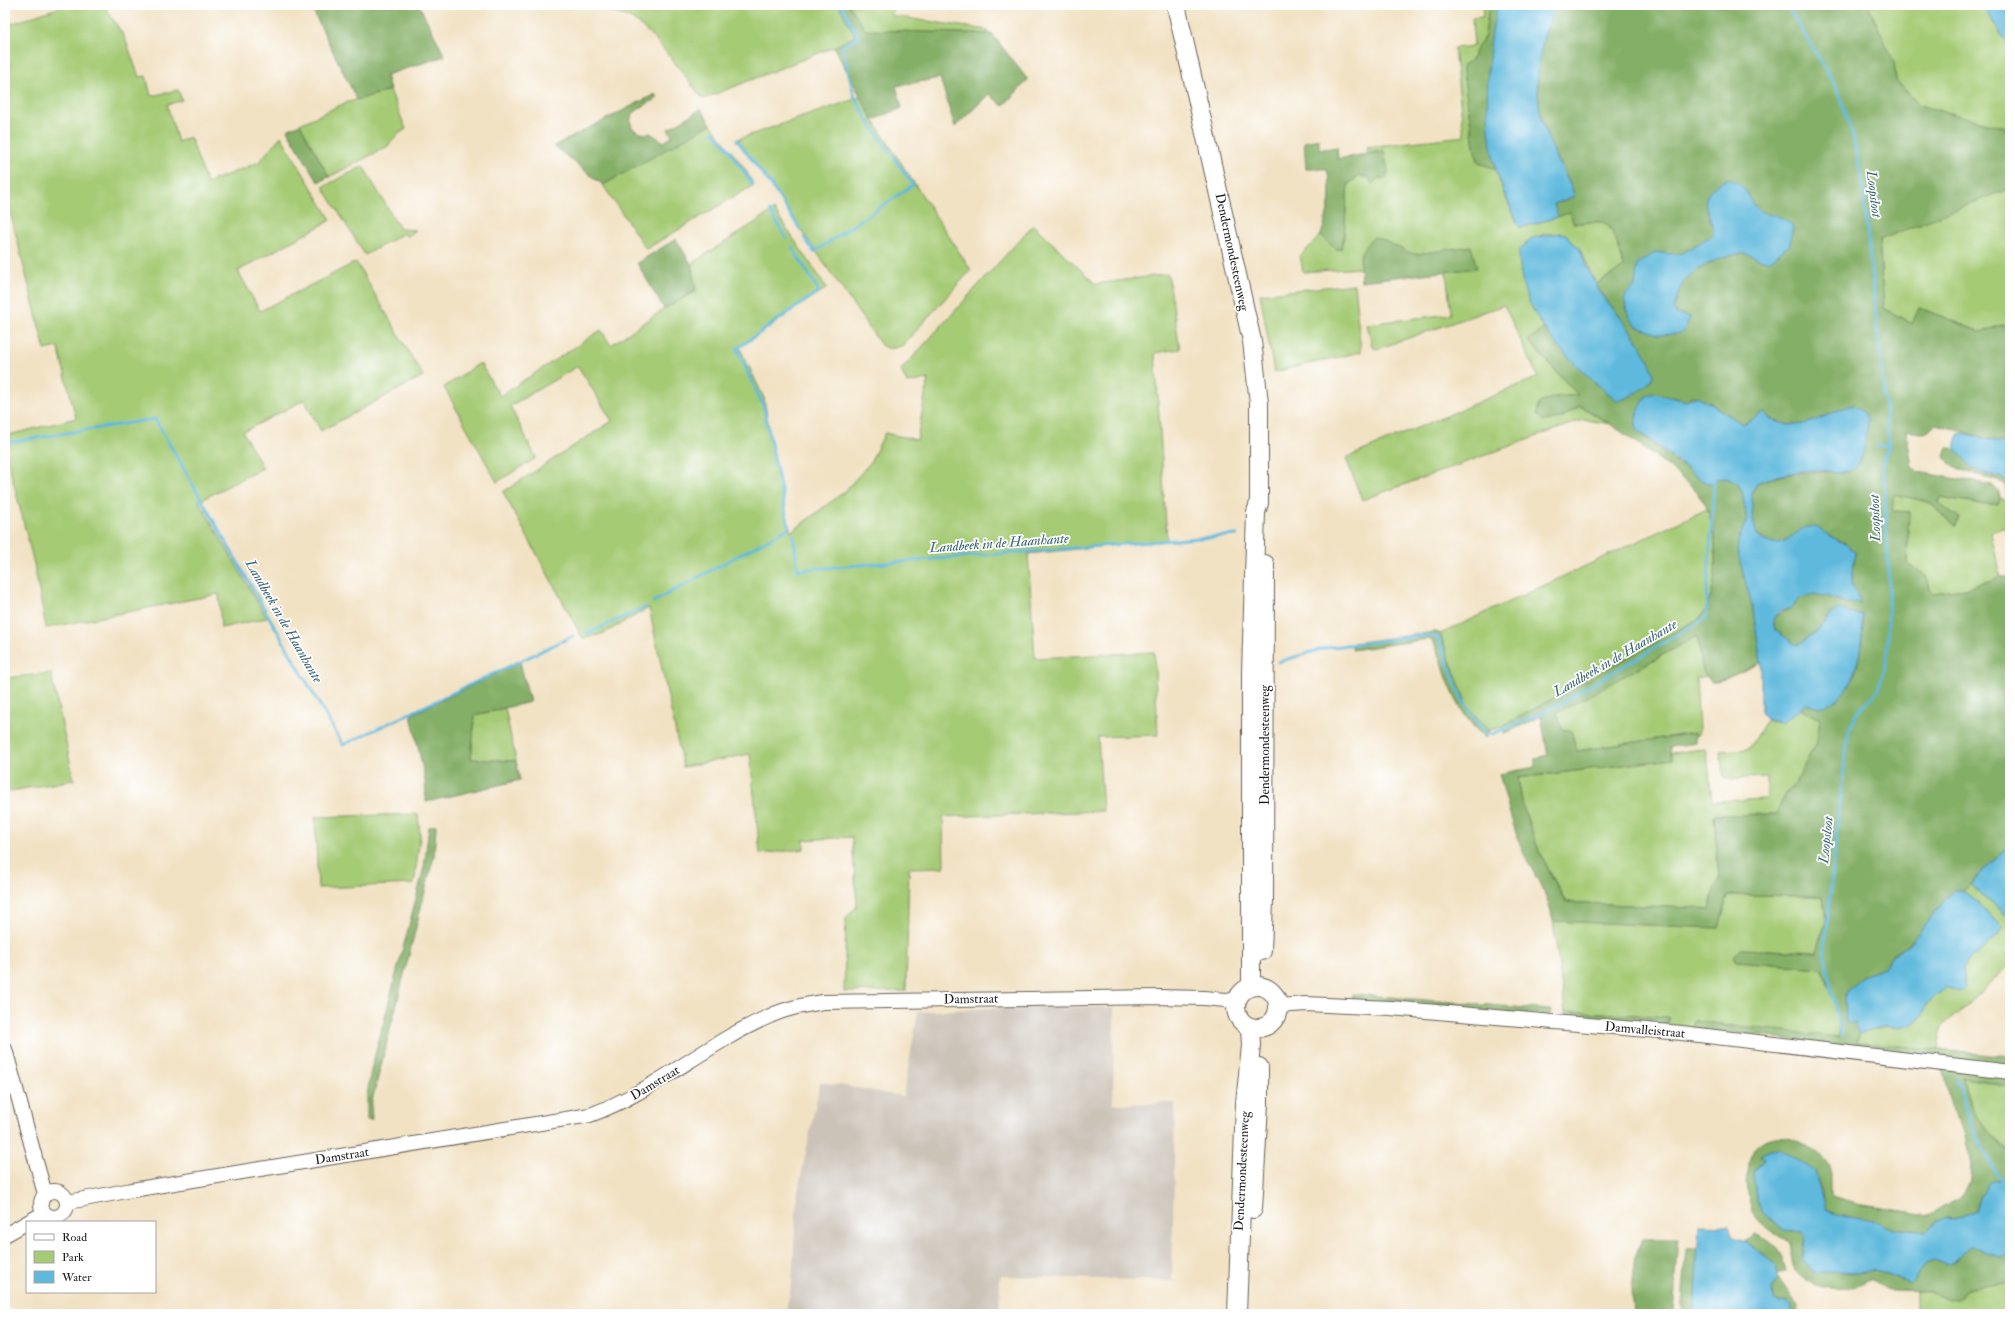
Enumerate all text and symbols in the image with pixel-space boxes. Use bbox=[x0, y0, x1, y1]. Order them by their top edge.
water label: Loopsloot bbox=[1863, 168, 1885, 220]
street label: Dendermondesteenweg bbox=[1212, 192, 1252, 313]
water label: Loopsloot bbox=[1866, 493, 1884, 543]
water label: Landbeek in de Haanhante bbox=[928, 530, 1070, 556]
water label: Landbeek in de Haanhante bbox=[241, 555, 326, 686]
water label: Landbeek in de Haanhante bbox=[1549, 616, 1680, 701]
street label: Dendermondesteenweg bbox=[1257, 684, 1273, 805]
water label: Loopsloot bbox=[1815, 815, 1837, 865]
street label: Damstraat bbox=[944, 991, 998, 1007]
street label: Damvalleistraat bbox=[1604, 1019, 1686, 1041]
street label: Damstraat bbox=[628, 1062, 682, 1104]
street label: Dendermondesteenweg bbox=[1231, 1110, 1253, 1231]
street label: Damstraat bbox=[314, 1144, 370, 1168]
legend bbox=[26, 1221, 156, 1293]
text: Road bbox=[62, 1230, 87, 1245]
text: Park bbox=[62, 1250, 84, 1265]
text: Water bbox=[61, 1270, 92, 1285]

